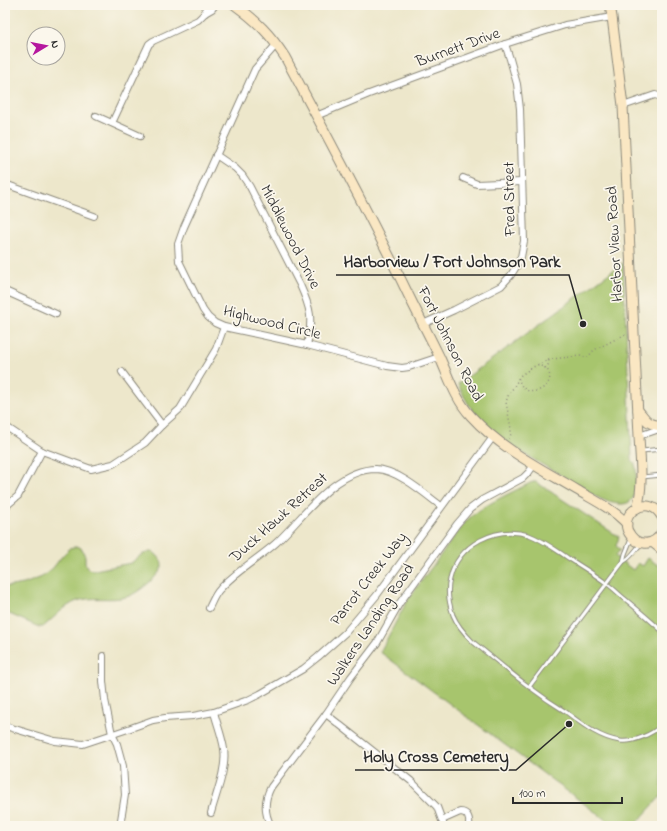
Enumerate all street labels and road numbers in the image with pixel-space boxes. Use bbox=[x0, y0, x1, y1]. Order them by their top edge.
street label: Burnett Drive bbox=[412, 21, 504, 75]
street label: Fred Street bbox=[497, 161, 523, 237]
street label: Middlewood Drive bbox=[253, 181, 327, 294]
street label: Harbor View Road bbox=[600, 185, 630, 303]
street label: Fort Johnson Road bbox=[410, 282, 489, 406]
street label: Highwood Circle bbox=[221, 299, 324, 347]
street label: Duck Hawk Retreat bbox=[224, 467, 334, 570]
street label: Parrot Creek Way bbox=[325, 527, 413, 631]
street label: Walkers Landing Road bbox=[321, 559, 421, 691]

